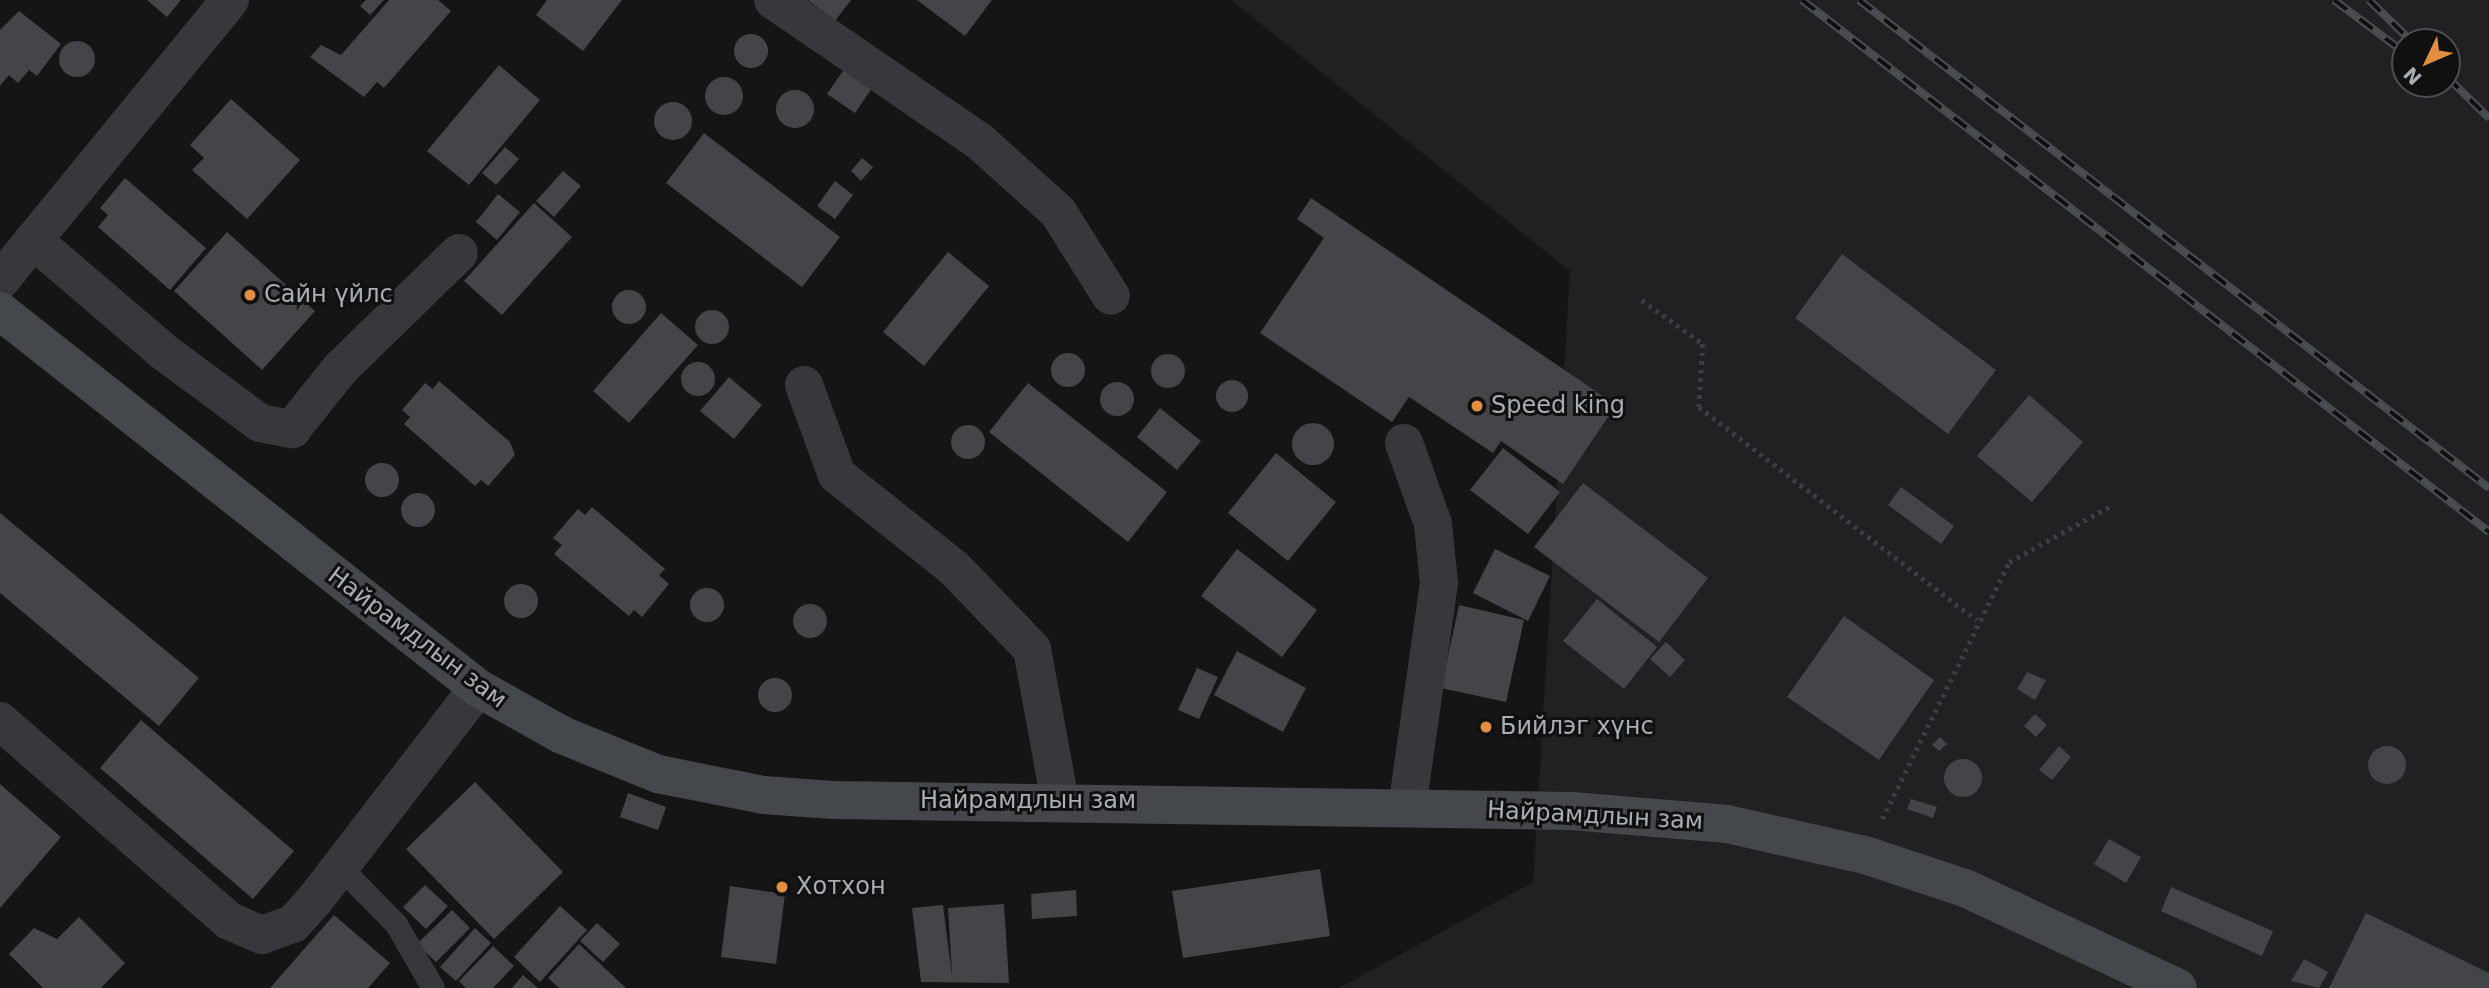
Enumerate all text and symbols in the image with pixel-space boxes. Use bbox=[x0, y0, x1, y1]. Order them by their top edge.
north arrow bbox=[2391, 28, 2461, 98]
text: N bbox=[2399, 63, 2426, 90]
place label: Сайн үйлс bbox=[264, 281, 393, 309]
marker: Сайн үйлс bbox=[242, 287, 258, 303]
place label: Speed king bbox=[1491, 392, 1625, 420]
marker: Speed king bbox=[1469, 398, 1485, 414]
street label: Найрамдлын зам bbox=[322, 561, 512, 715]
place label: Бийлэг хүнс bbox=[1500, 713, 1654, 741]
marker: Бийлэг хүнс bbox=[1478, 719, 1494, 735]
street label: Найрамдлын зам bbox=[920, 787, 1136, 815]
street label: Найрамдлын зам bbox=[1486, 796, 1704, 836]
place label: Хотхон bbox=[796, 873, 886, 901]
marker: Хотхон bbox=[774, 879, 790, 895]

